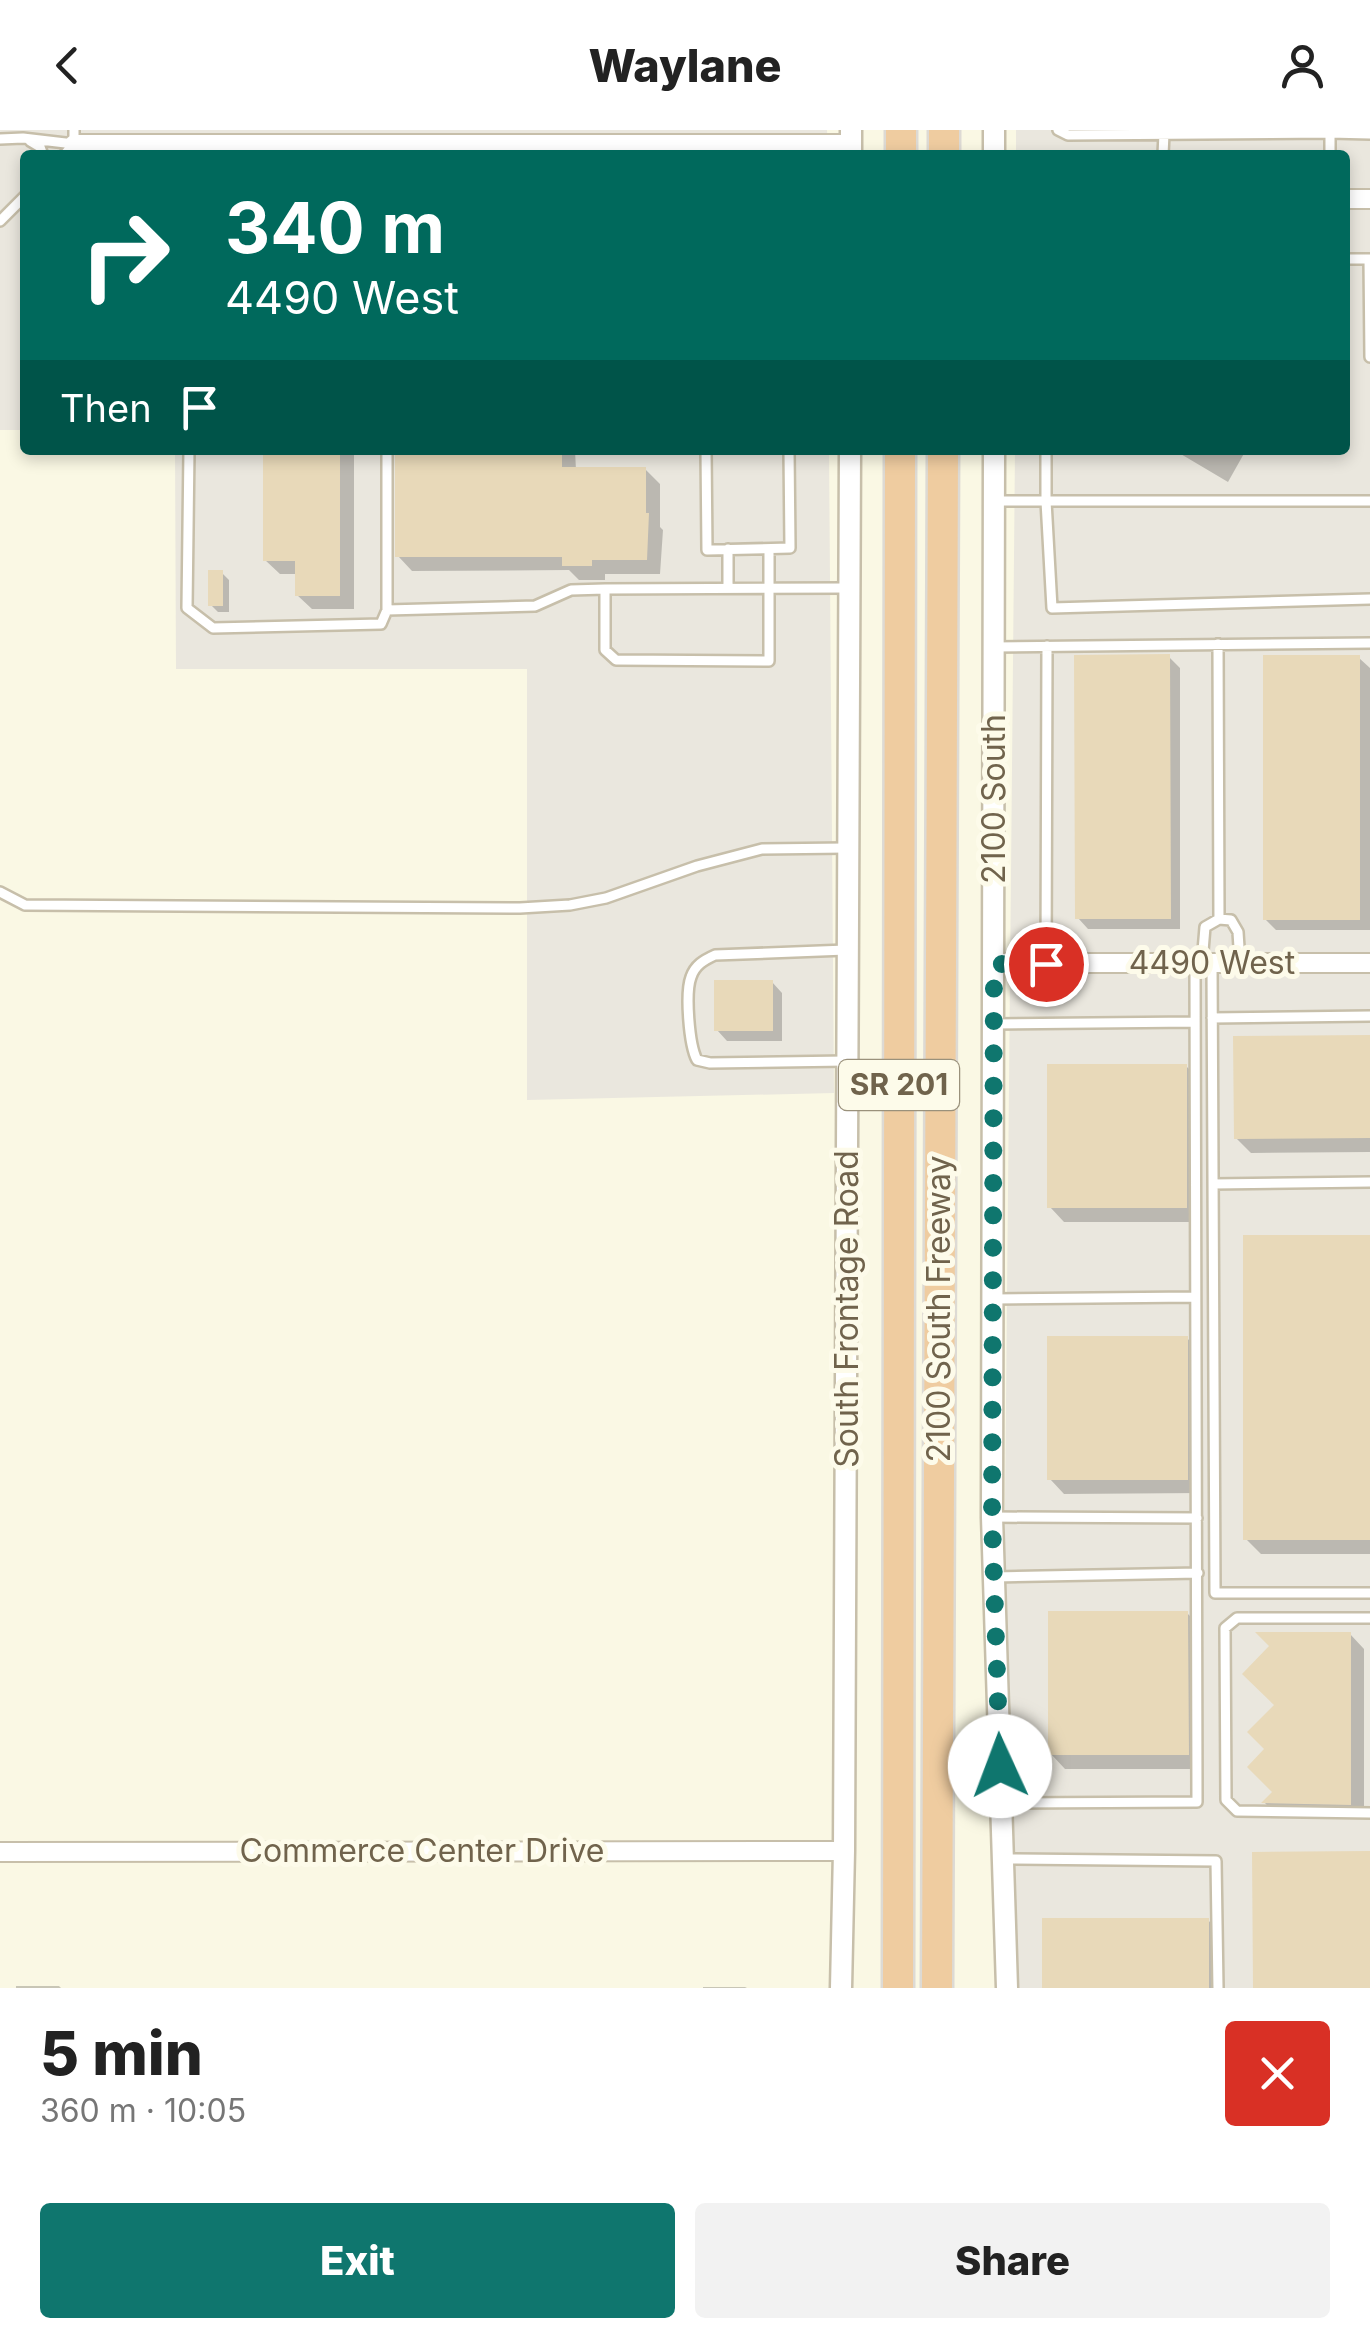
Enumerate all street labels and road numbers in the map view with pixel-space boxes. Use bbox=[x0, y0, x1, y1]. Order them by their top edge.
street label: 2100 South bbox=[974, 714, 1013, 884]
street label: 4490 West bbox=[1129, 943, 1295, 982]
road number: SR 201 bbox=[839, 1060, 959, 1110]
street label: South Frontage Road bbox=[827, 1150, 866, 1468]
street label: 2100 South Freeway bbox=[919, 1156, 958, 1462]
street label: Commerce Center Drive bbox=[240, 1831, 604, 1870]

